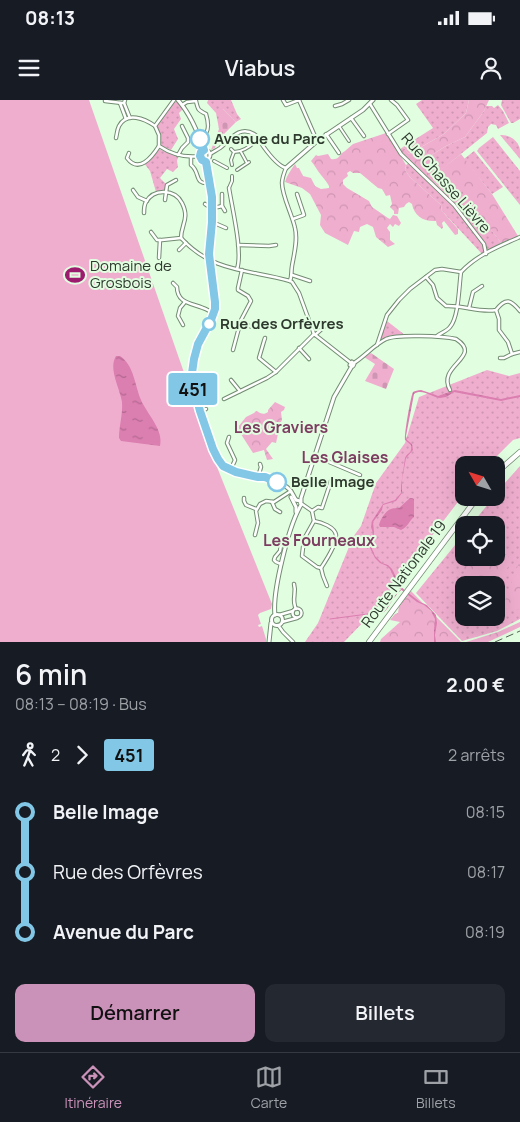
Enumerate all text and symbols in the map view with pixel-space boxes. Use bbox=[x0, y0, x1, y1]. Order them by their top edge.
text: 08:13 bbox=[25, 5, 75, 31]
text: Viabus bbox=[225, 53, 295, 83]
icon: menu bbox=[15, 54, 43, 82]
icon: person bbox=[477, 54, 505, 82]
place label: Avenue du Parc bbox=[214, 128, 326, 149]
street label: Rue Chasse Lièvre bbox=[397, 128, 496, 238]
marker: Avenue du Parc bbox=[190, 129, 210, 149]
place label: Domaine de Grosbois bbox=[90, 255, 172, 293]
sports icon: Domaine de Grosbois bbox=[64, 264, 86, 286]
place label: Rue des Orfèvres bbox=[220, 313, 344, 334]
marker: Rue des Orfèvres bbox=[202, 317, 216, 331]
line badge: 451 bbox=[164, 373, 222, 405]
text: 451 bbox=[178, 377, 208, 401]
district label: Les Graviers bbox=[234, 416, 329, 438]
district label: Les Glaises bbox=[302, 446, 389, 468]
north arrow bbox=[455, 456, 505, 506]
map controls bbox=[455, 456, 505, 626]
place label: Belle Image bbox=[291, 471, 375, 492]
marker: Belle Image bbox=[267, 472, 287, 492]
street label: Route Nationale 19 bbox=[356, 516, 451, 632]
button: locate bbox=[455, 516, 505, 566]
district label: Les Fourneaux bbox=[263, 529, 375, 551]
button: layers bbox=[455, 576, 505, 626]
text: 6 min bbox=[15, 655, 87, 693]
text: 2.00 € bbox=[446, 672, 505, 698]
text: 08:13 – 08:19 · Bus bbox=[15, 693, 147, 715]
icon: walk bbox=[15, 741, 43, 769]
icon: forward bbox=[68, 741, 96, 769]
text: 451 bbox=[114, 743, 144, 767]
text: 2 bbox=[51, 744, 60, 766]
text: 2 arrêts bbox=[448, 744, 505, 766]
text: Belle Image bbox=[53, 799, 159, 825]
text: 08:15 bbox=[466, 801, 505, 823]
text: Rue des Orfèvres bbox=[53, 859, 203, 885]
text: 08:17 bbox=[467, 861, 505, 883]
text: Avenue du Parc bbox=[53, 919, 194, 945]
text: 08:19 bbox=[465, 921, 505, 943]
button: Démarrer bbox=[15, 984, 255, 1042]
button: Billets bbox=[265, 984, 505, 1042]
tab: Itinéraire bbox=[64, 1063, 122, 1112]
tab: Carte bbox=[251, 1063, 287, 1112]
tab: Billets bbox=[416, 1063, 456, 1112]

